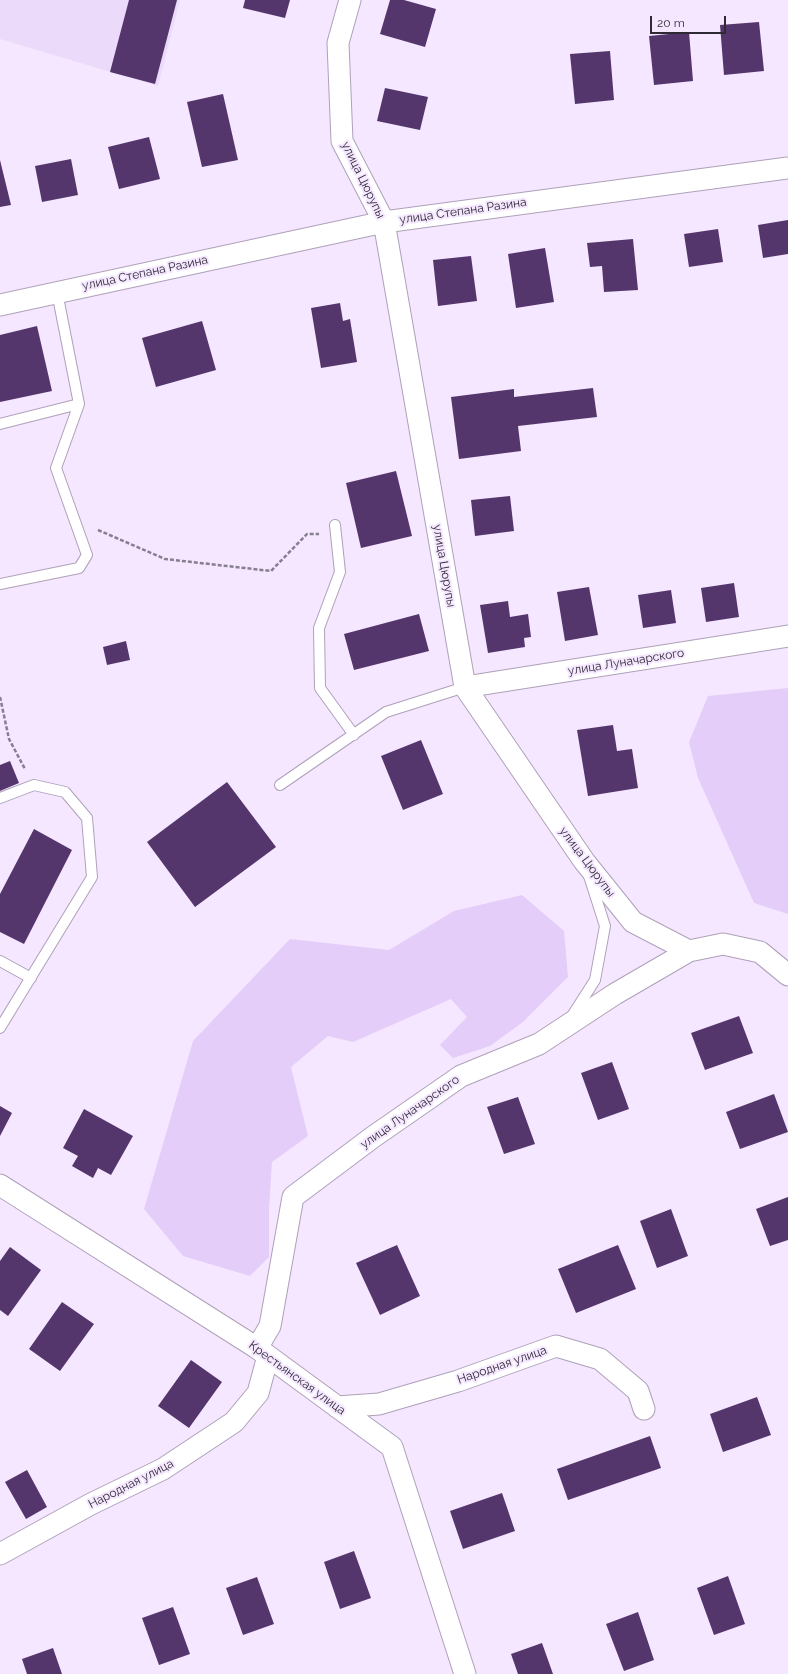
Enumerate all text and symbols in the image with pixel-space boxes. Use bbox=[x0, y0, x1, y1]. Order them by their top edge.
scale bar bbox=[652, 8, 728, 34]
text: 20 m bbox=[657, 16, 685, 30]
street label: улица Цюрупы bbox=[338, 139, 388, 221]
street label: улица Степана Разина bbox=[399, 195, 527, 227]
street label: улица Степана Разина bbox=[81, 253, 209, 293]
street label: улица Цюрупы bbox=[430, 523, 458, 609]
street label: улица Луначарского bbox=[567, 646, 685, 678]
street label: улица Цюрупы bbox=[556, 824, 618, 900]
street label: улица Луначарского bbox=[358, 1072, 462, 1152]
street label: Крестьянская улица bbox=[246, 1338, 348, 1418]
street label: Народная улица bbox=[455, 1343, 549, 1387]
street label: Народная улица bbox=[86, 1456, 176, 1512]

